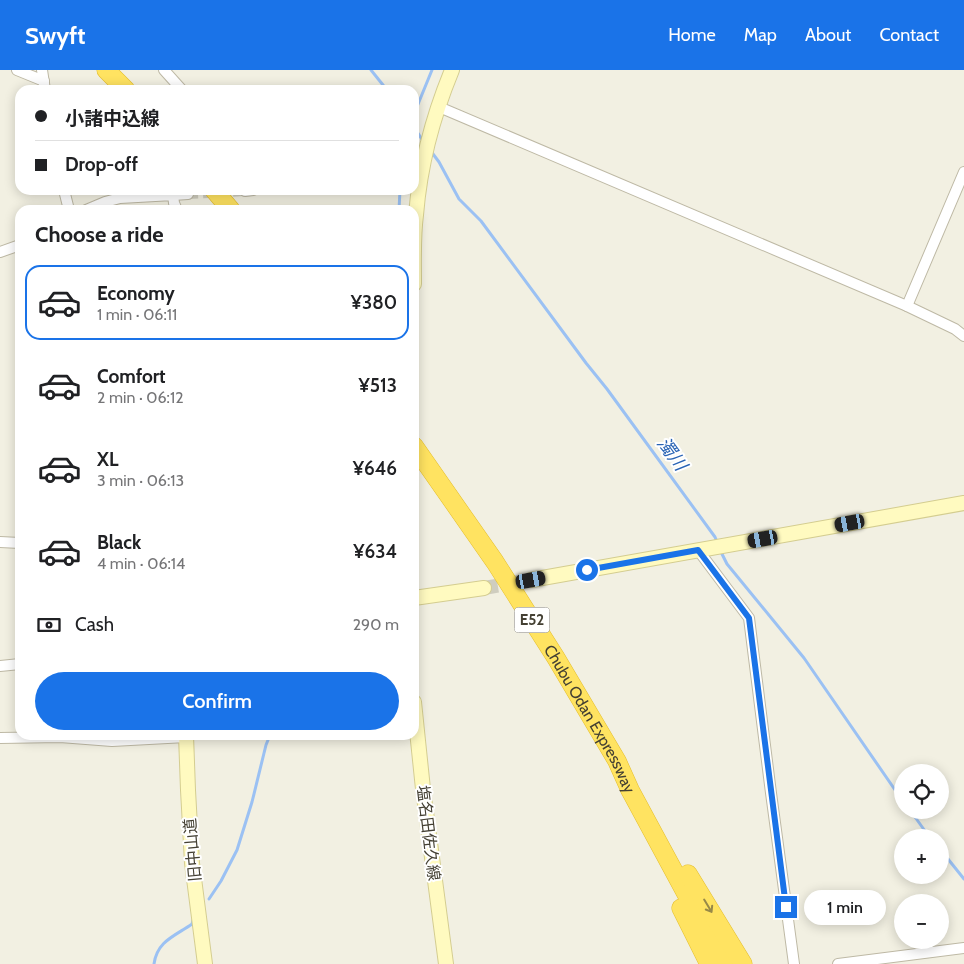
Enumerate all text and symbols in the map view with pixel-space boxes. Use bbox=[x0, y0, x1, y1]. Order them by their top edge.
text: Swyft bbox=[25, 21, 85, 50]
text: Home bbox=[668, 24, 716, 46]
text: Map bbox=[744, 24, 777, 46]
text: About bbox=[805, 24, 851, 46]
text: Contact bbox=[879, 24, 939, 46]
text: 小諸中込線 bbox=[65, 107, 160, 130]
text: Drop-off bbox=[65, 153, 138, 176]
text: Choose a ride bbox=[35, 221, 164, 248]
icon: car bbox=[37, 280, 82, 325]
text: Economy bbox=[97, 282, 175, 305]
text: ¥380 bbox=[351, 291, 397, 314]
text: 1 min · 06:11 bbox=[97, 305, 177, 324]
icon: car bbox=[37, 363, 82, 408]
text: Comfort bbox=[97, 365, 166, 388]
text: ¥513 bbox=[359, 374, 397, 397]
text: 2 min · 06:12 bbox=[97, 388, 184, 407]
water label: 濁川 bbox=[653, 433, 693, 477]
icon: car bbox=[37, 446, 82, 491]
text: XL bbox=[97, 448, 118, 471]
text: ¥646 bbox=[353, 457, 397, 480]
text: 3 min · 06:13 bbox=[97, 471, 184, 490]
car bbox=[833, 513, 866, 533]
icon: car bbox=[37, 529, 82, 574]
car bbox=[746, 529, 779, 549]
text: Black bbox=[97, 531, 141, 554]
text: ¥634 bbox=[353, 540, 397, 563]
text: 4 min · 06:14 bbox=[97, 554, 185, 573]
route start bbox=[576, 559, 598, 581]
car bbox=[514, 570, 547, 590]
road number: E52 bbox=[514, 608, 550, 632]
icon: cash bbox=[35, 611, 63, 639]
text: Cash bbox=[75, 613, 114, 636]
text: 290 m bbox=[353, 615, 399, 634]
street label: Chubu Odan Expressway bbox=[540, 641, 639, 796]
button: Confirm bbox=[35, 672, 399, 730]
map controls bbox=[894, 764, 949, 949]
button: locate bbox=[894, 764, 949, 819]
street label: 塩名田佐久線 bbox=[413, 784, 444, 882]
street label: 旧中山道 bbox=[180, 817, 205, 883]
button: + bbox=[894, 829, 949, 884]
callout: 1 min bbox=[804, 890, 886, 924]
button: − bbox=[894, 894, 949, 949]
route end bbox=[775, 896, 797, 918]
text: 1 min bbox=[827, 898, 863, 917]
one-way arrow bbox=[703, 899, 713, 913]

